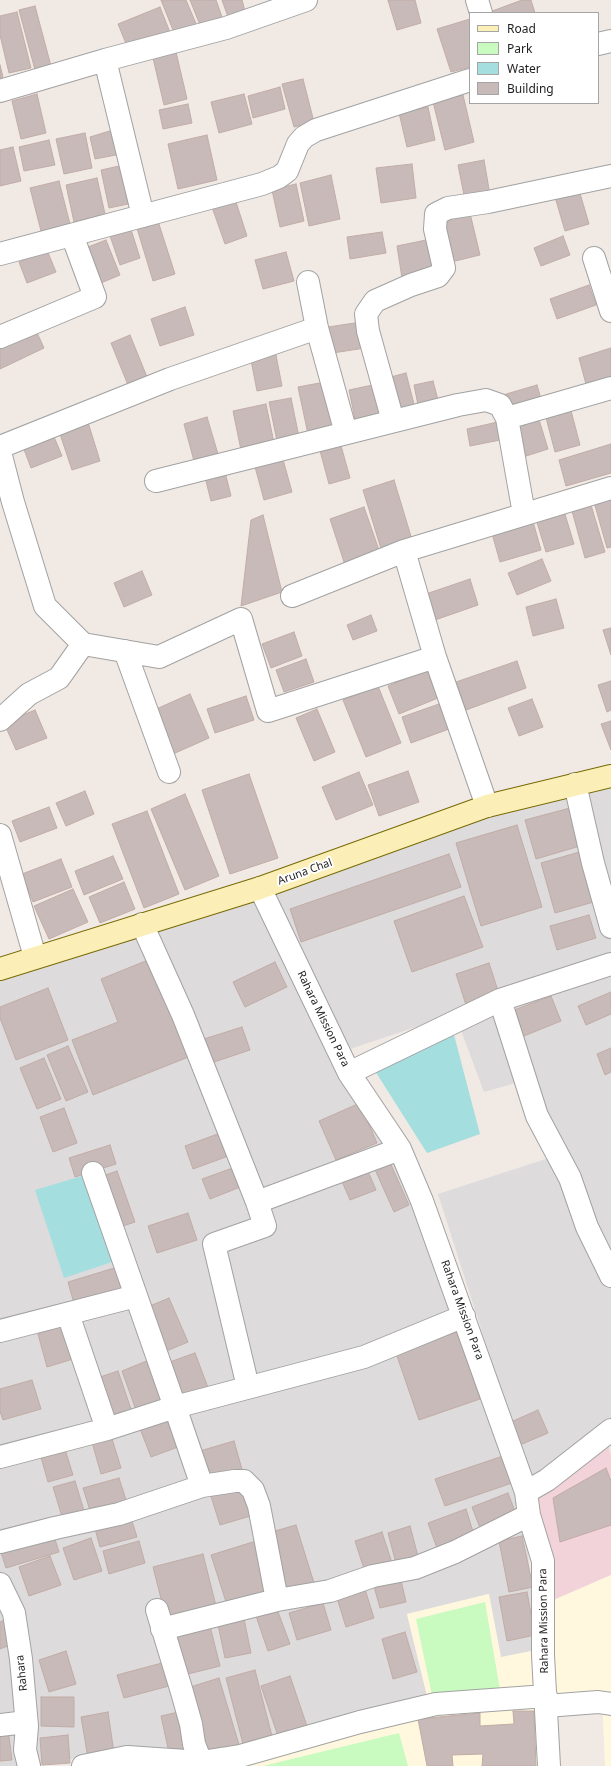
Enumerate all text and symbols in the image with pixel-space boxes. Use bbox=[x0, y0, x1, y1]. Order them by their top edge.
legend bbox=[469, 12, 599, 104]
text: Road bbox=[507, 20, 536, 37]
text: Park bbox=[507, 40, 532, 57]
text: Water bbox=[507, 60, 541, 77]
text: Building bbox=[507, 80, 554, 97]
street label: Aruna Chal bbox=[276, 856, 334, 888]
street label: Rahara Mission Para bbox=[294, 969, 352, 1069]
street label: Rahara Mission Para bbox=[438, 1258, 486, 1362]
street label: Rahara Mission Para bbox=[536, 1568, 552, 1674]
street label: Rahara bbox=[14, 1654, 30, 1692]

